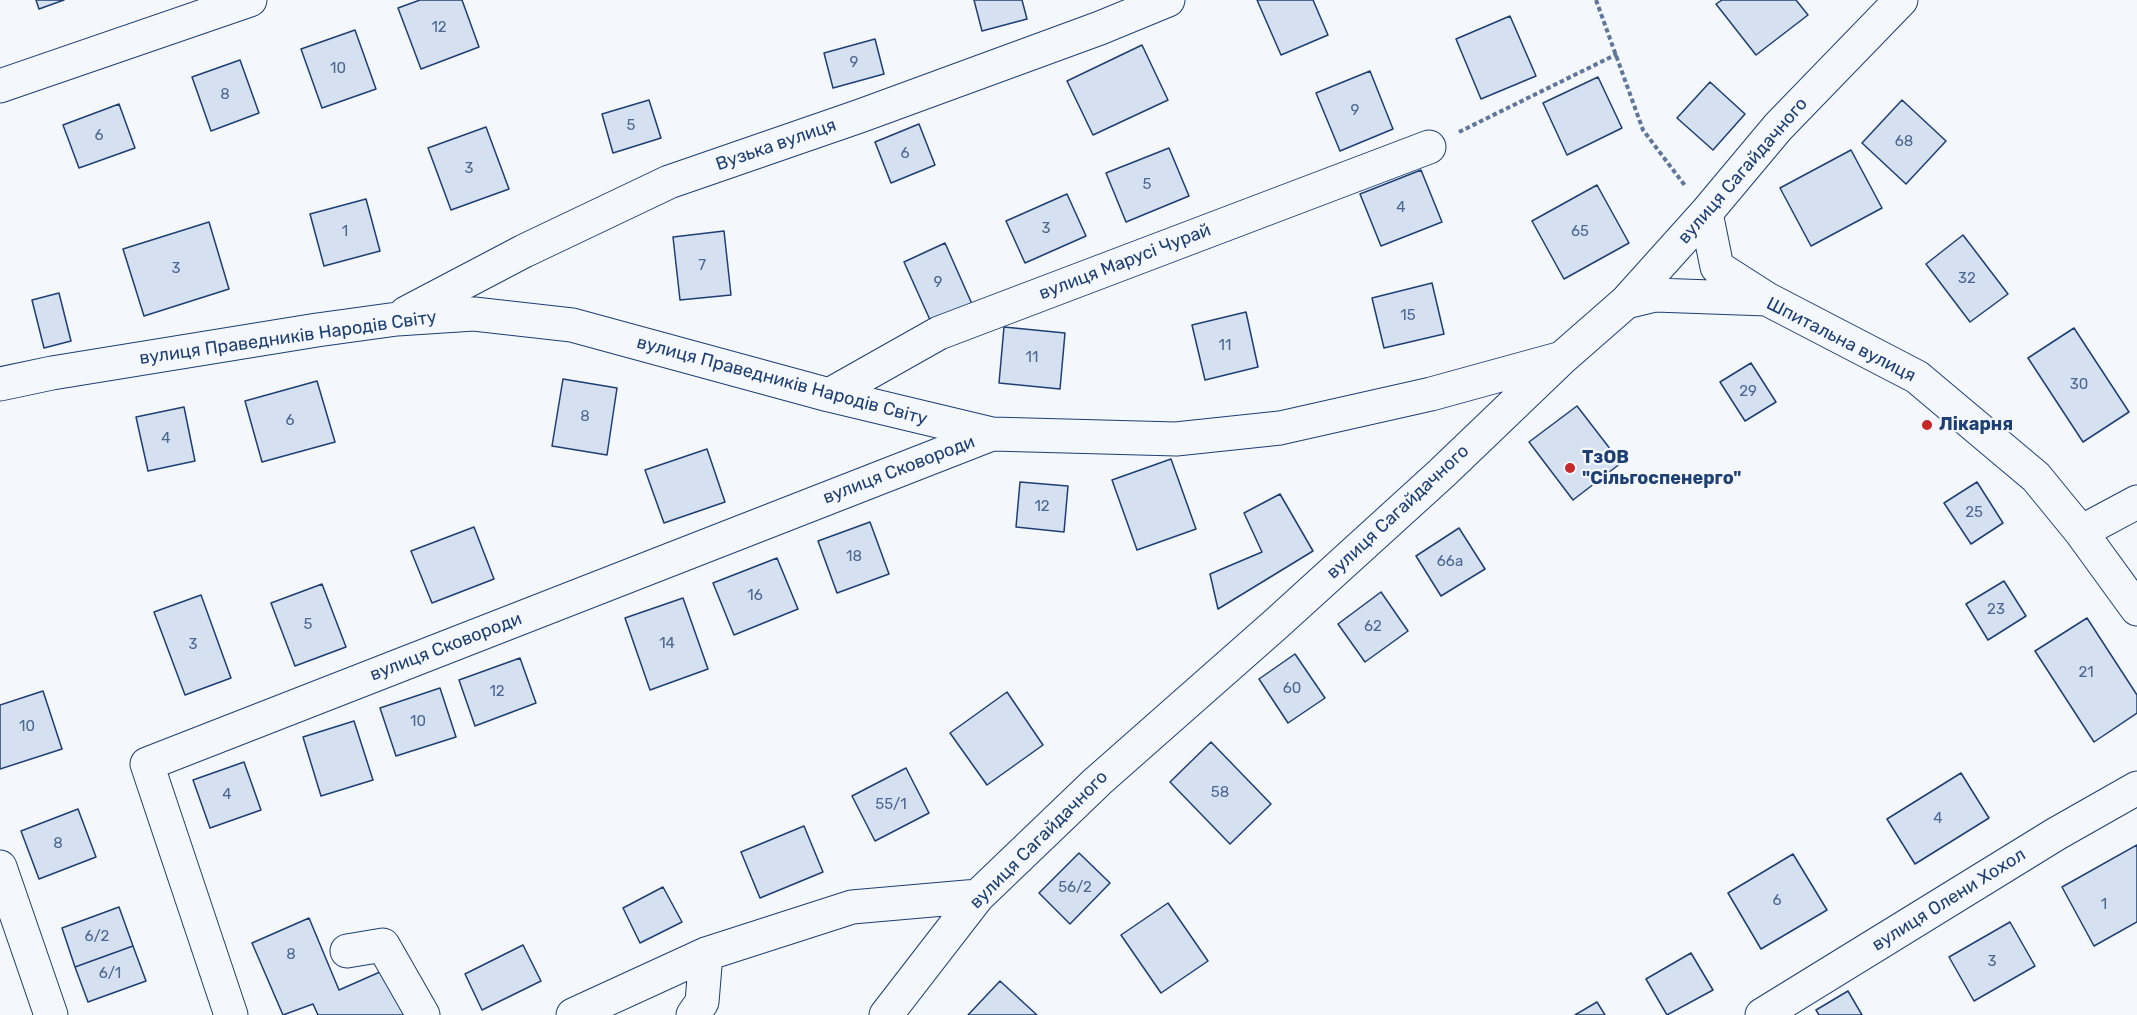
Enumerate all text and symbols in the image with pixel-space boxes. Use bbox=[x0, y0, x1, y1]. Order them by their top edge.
house number: 12 bbox=[431, 19, 447, 37]
house number: 9 bbox=[850, 54, 858, 72]
house number: 10 bbox=[330, 60, 346, 78]
house number: 8 bbox=[220, 86, 230, 104]
street label: вулиця Сагайдачного bbox=[1674, 94, 1812, 248]
house number: 9 bbox=[1351, 102, 1359, 120]
street label: Вузька вулиця bbox=[713, 114, 839, 176]
house number: 5 bbox=[627, 117, 635, 135]
house number: 6 bbox=[94, 127, 104, 145]
house number: 68 bbox=[1895, 133, 1913, 151]
house number: 6 bbox=[900, 145, 910, 163]
house number: 3 bbox=[464, 160, 474, 178]
house number: 5 bbox=[1143, 176, 1151, 194]
house number: 4 bbox=[1396, 199, 1406, 217]
street label: вулиця Марусі Чурай bbox=[1036, 219, 1214, 305]
house number: 3 bbox=[1041, 220, 1051, 238]
house number: 1 bbox=[342, 223, 348, 241]
house number: 65 bbox=[1571, 223, 1589, 241]
house number: 7 bbox=[698, 257, 706, 275]
house number: 3 bbox=[171, 260, 181, 278]
house number: 32 bbox=[1958, 270, 1976, 288]
house number: 9 bbox=[934, 274, 942, 292]
street label: Шпитальна вулиця bbox=[1763, 293, 1919, 387]
street label: вулиця Праведників Народів Світу bbox=[138, 306, 438, 370]
house number: 15 bbox=[1400, 307, 1416, 325]
street label: вулиця Праведників Народів Світу bbox=[634, 332, 930, 430]
house number: 11 bbox=[1219, 337, 1231, 355]
house number: 11 bbox=[1026, 349, 1038, 367]
house number: 30 bbox=[2070, 376, 2088, 394]
house number: 29 bbox=[1739, 383, 1757, 401]
house number: 8 bbox=[580, 408, 590, 426]
house number: 6 bbox=[285, 412, 295, 430]
place label: Лікарня bbox=[1939, 414, 2013, 436]
marker: Лікарня bbox=[1920, 418, 1934, 432]
house number: 4 bbox=[161, 430, 171, 448]
street label: вулиця Сковороди bbox=[820, 431, 978, 509]
street label: вулиця Сагайдачного bbox=[1322, 440, 1474, 584]
place label: ТзОВ "Сільгоспенерго" bbox=[1582, 447, 1741, 490]
marker: ТзОВ "Сільгоспенерго" bbox=[1563, 461, 1577, 475]
house number: 12 bbox=[1034, 498, 1050, 516]
house number: 25 bbox=[1965, 504, 1983, 522]
house number: 18 bbox=[846, 548, 862, 566]
house number: 66а bbox=[1437, 553, 1463, 571]
house number: 16 bbox=[747, 587, 763, 605]
house number: 23 bbox=[1987, 601, 2005, 619]
street label: вулиця Сковороди bbox=[367, 608, 525, 686]
house number: 5 bbox=[304, 616, 312, 634]
house number: 62 bbox=[1364, 618, 1382, 636]
house number: 14 bbox=[659, 635, 675, 653]
house number: 3 bbox=[188, 636, 198, 654]
house number: 21 bbox=[2078, 664, 2094, 682]
house number: 60 bbox=[1283, 680, 1301, 698]
house number: 12 bbox=[489, 683, 505, 701]
house number: 10 bbox=[410, 713, 426, 731]
house number: 10 bbox=[19, 718, 35, 736]
street label: вулиця Сагайдачного bbox=[965, 766, 1113, 914]
house number: 58 bbox=[1211, 784, 1229, 802]
house number: 4 bbox=[222, 786, 232, 804]
house number: 55/1 bbox=[875, 796, 907, 814]
house number: 4 bbox=[1933, 810, 1943, 828]
house number: 8 bbox=[53, 835, 63, 853]
street label: вулиця Олени Хохол bbox=[1868, 844, 2030, 956]
house number: 56/2 bbox=[1058, 879, 1092, 897]
house number: 6 bbox=[1772, 892, 1782, 910]
house number: 1 bbox=[2101, 896, 2107, 914]
house number: 6/2 bbox=[85, 928, 109, 946]
house number: 8 bbox=[286, 946, 296, 964]
house number: 3 bbox=[1987, 953, 1997, 971]
house number: 6/1 bbox=[99, 965, 121, 983]

